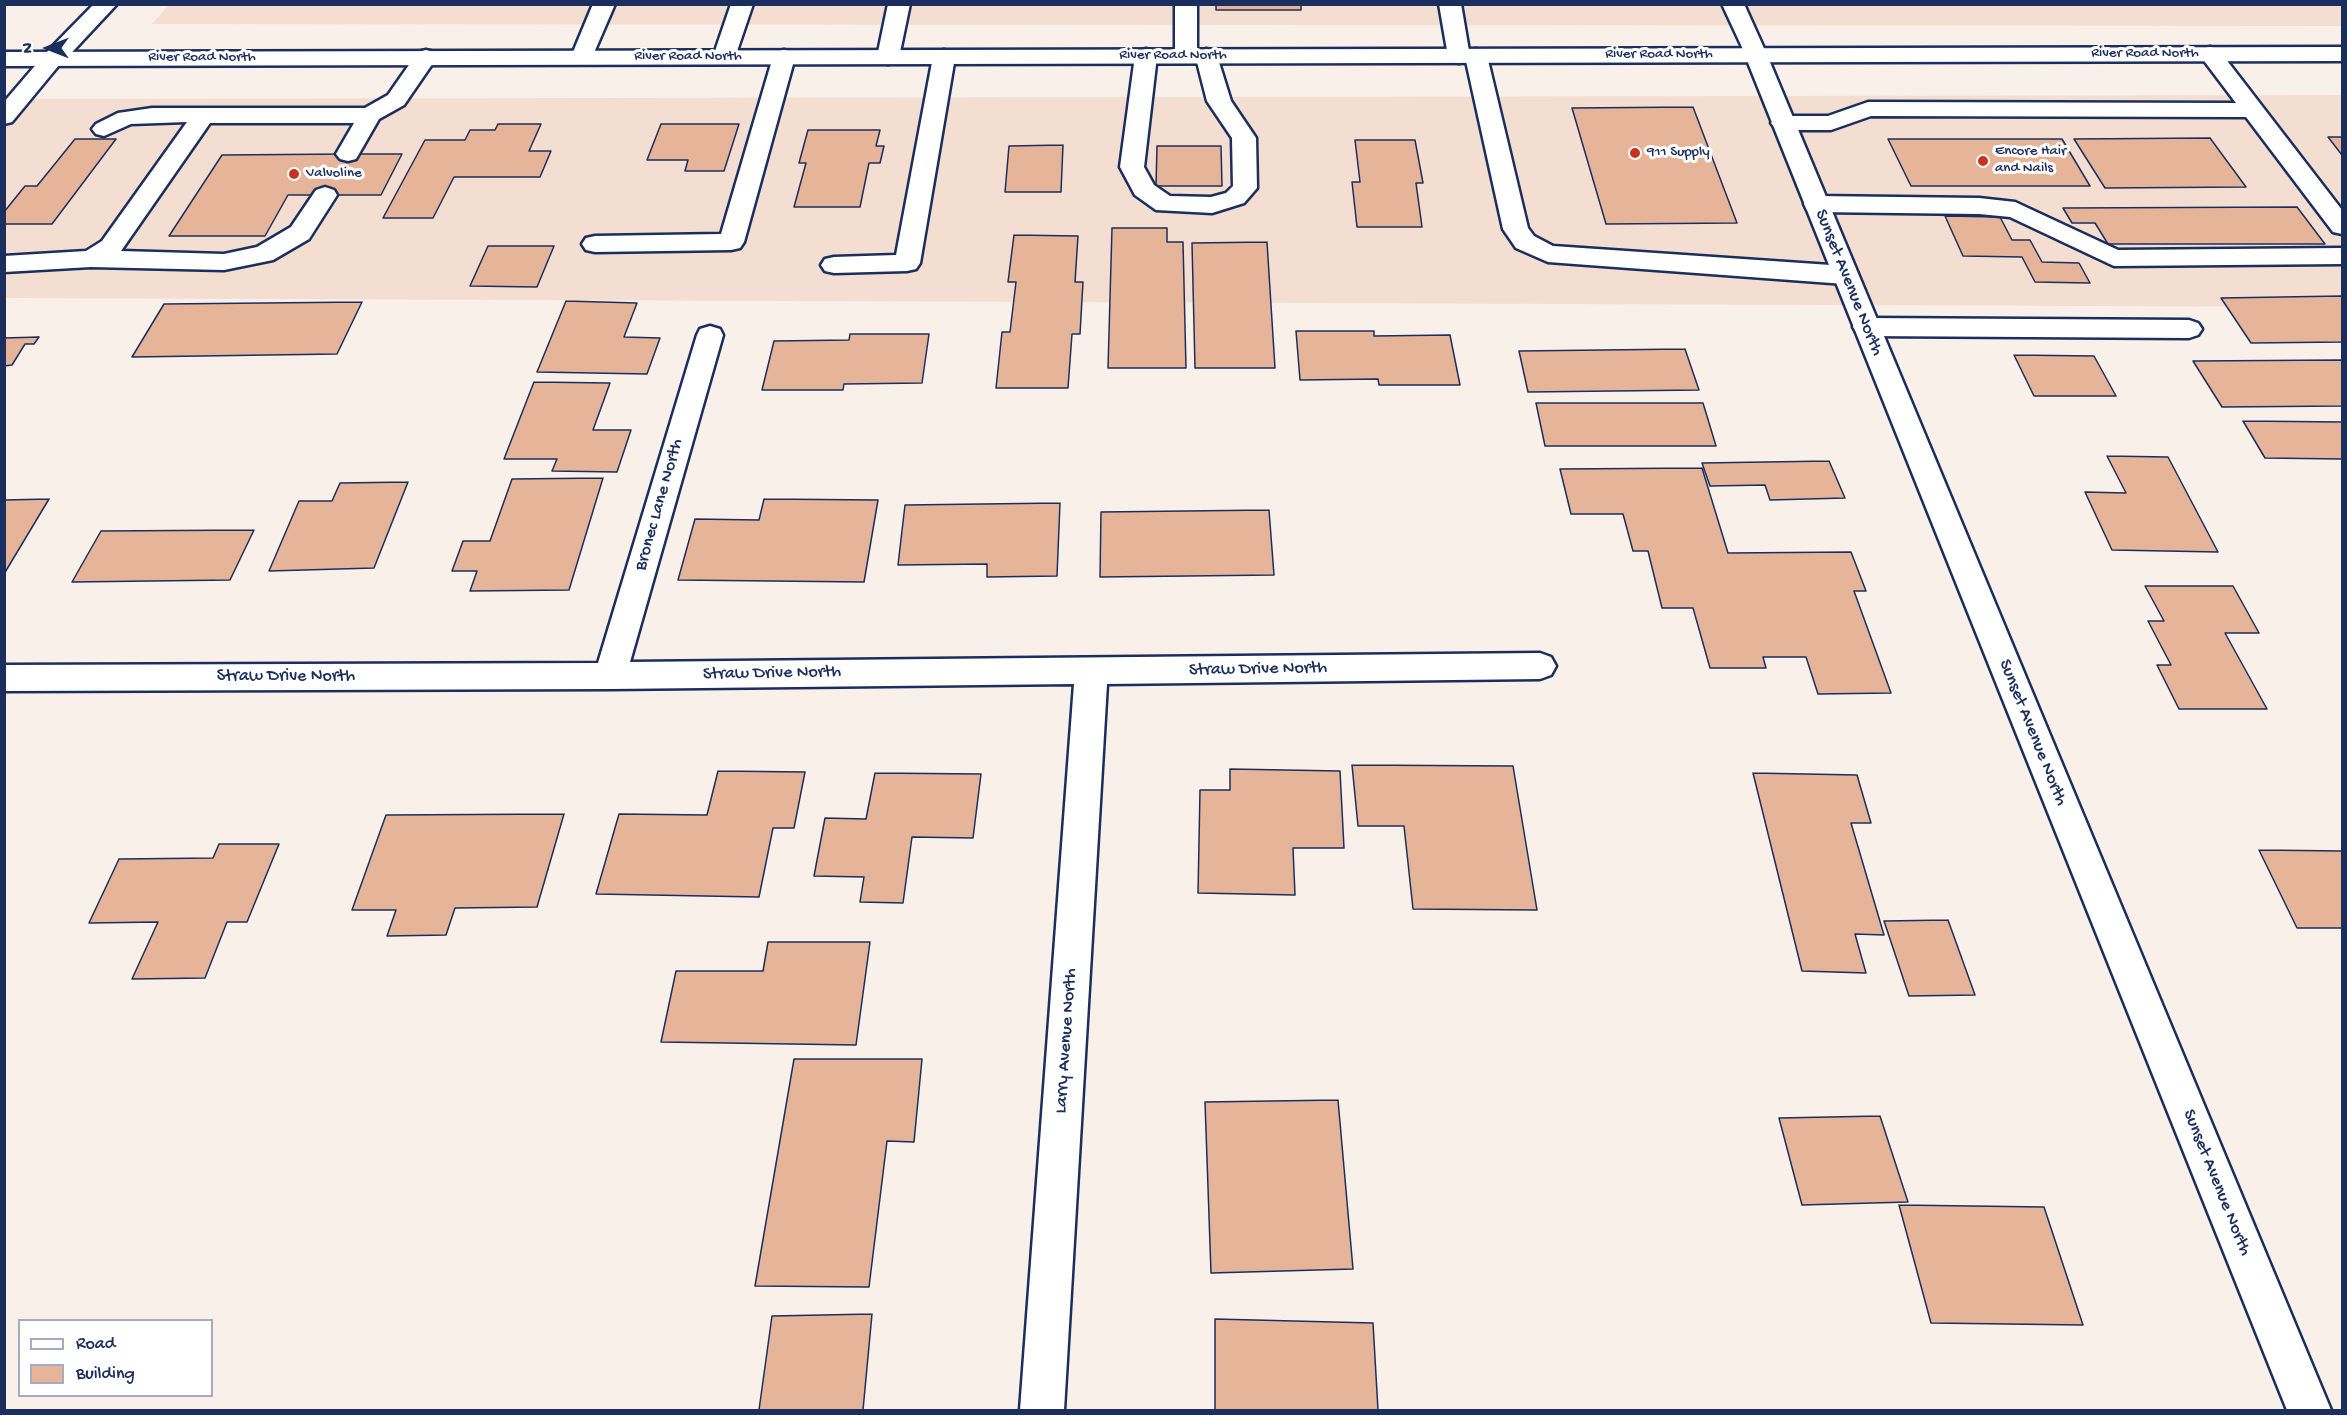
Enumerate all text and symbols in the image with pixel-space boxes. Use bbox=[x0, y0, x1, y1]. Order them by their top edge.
north arrow bbox=[18, 18, 78, 78]
text: N bbox=[20, 43, 39, 53]
street label: River Road North bbox=[2091, 45, 2199, 63]
street label: River Road North bbox=[1605, 46, 1713, 64]
street label: River Road North bbox=[1119, 47, 1227, 65]
street label: River Road North bbox=[634, 48, 742, 66]
street label: River Road North bbox=[148, 49, 256, 67]
place label: Encore Hair and Nails bbox=[1995, 143, 2066, 178]
place label: 911 Supply bbox=[1647, 144, 1710, 162]
marker: 911 Supply bbox=[1628, 146, 1642, 160]
marker: Encore Hair and Nails bbox=[1976, 154, 1990, 168]
place label: Valvoline bbox=[306, 165, 362, 183]
marker: Valvoline bbox=[287, 167, 301, 181]
street label: Sunset Avenue North bbox=[1809, 207, 1887, 359]
street label: Bronec Lane North bbox=[631, 437, 689, 573]
street label: Sunset Avenue North bbox=[1993, 657, 2071, 809]
street label: Straw Drive North bbox=[1189, 658, 1327, 682]
street label: Straw Drive North bbox=[703, 662, 841, 686]
street label: Straw Drive North bbox=[217, 666, 355, 688]
street label: Larry Avenue North bbox=[1051, 968, 1083, 1114]
street label: Sunset Avenue North bbox=[2177, 1107, 2255, 1259]
legend bbox=[18, 1319, 213, 1397]
text: Road bbox=[76, 1334, 115, 1355]
text: Building bbox=[76, 1364, 135, 1385]

